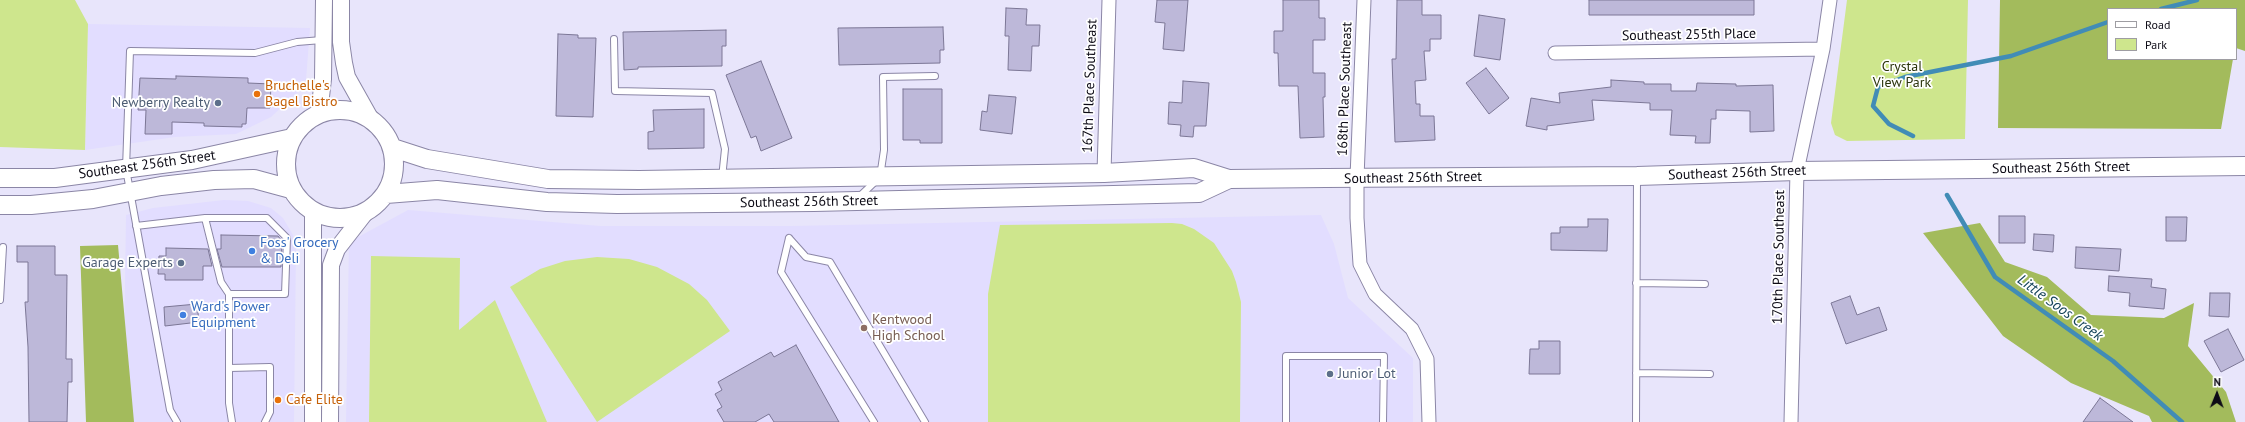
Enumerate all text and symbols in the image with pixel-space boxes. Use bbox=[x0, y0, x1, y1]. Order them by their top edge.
legend bbox=[2107, 8, 2237, 60]
text: Road bbox=[2145, 17, 2170, 32]
street label: 167th Place Southeast bbox=[1079, 19, 1101, 153]
street label: 168th Place Southeast bbox=[1334, 22, 1356, 156]
street label: Southeast 255th Place bbox=[1622, 25, 1756, 45]
text: Park bbox=[2145, 37, 2167, 52]
park label: Crystal View Park bbox=[1873, 59, 1931, 92]
place label: Bruchelle's Bagel Bistro bbox=[265, 78, 337, 110]
marker: Bruchelle's Bagel Bistro bbox=[252, 89, 262, 99]
place label: Newberry Realty bbox=[112, 95, 210, 111]
marker: Newberry Realty bbox=[213, 98, 223, 108]
street label: Southeast 256th Street bbox=[77, 147, 217, 183]
street label: Southeast 256th Street bbox=[1992, 158, 2130, 178]
street label: Southeast 256th Street bbox=[1668, 162, 1806, 184]
street label: Southeast 256th Street bbox=[1344, 168, 1482, 188]
street label: 170th Place Southeast bbox=[1769, 190, 1789, 324]
street label: Southeast 256th Street bbox=[740, 192, 878, 212]
place label: Foss' Grocery & Deli bbox=[260, 235, 339, 268]
marker: Foss' Grocery & Deli bbox=[247, 246, 257, 256]
place label: Garage Experts bbox=[82, 255, 173, 271]
marker: Garage Experts bbox=[176, 258, 186, 268]
water label: Little Soos Creek bbox=[2014, 271, 2106, 345]
place label: Ward's Power Equipment bbox=[191, 299, 270, 332]
marker: Ward's Power Equipment bbox=[178, 310, 188, 320]
place label: Kentwood High School bbox=[872, 312, 945, 344]
marker: Kentwood High School bbox=[859, 323, 869, 333]
place label: Junior Lot bbox=[1338, 366, 1396, 382]
marker: Junior Lot bbox=[1325, 369, 1335, 379]
north arrow bbox=[2197, 374, 2237, 414]
text: N bbox=[2213, 375, 2221, 389]
place label: Cafe Elite bbox=[286, 392, 343, 408]
marker: Cafe Elite bbox=[273, 395, 283, 405]

